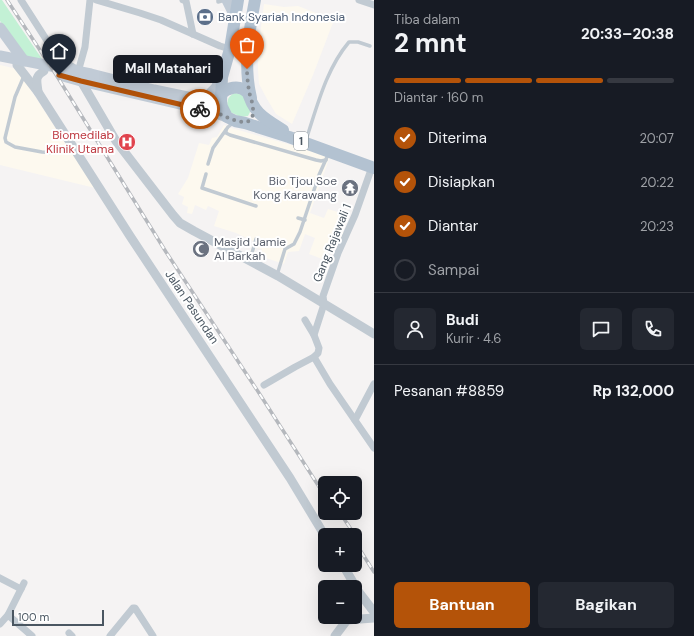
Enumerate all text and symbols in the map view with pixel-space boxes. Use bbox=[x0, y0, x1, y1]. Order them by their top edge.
bank icon: Bank Syariah Indonesia bbox=[195, 7, 215, 27]
place label: Bank Syariah Indonesia bbox=[218, 9, 345, 25]
text: Tiba dalam bbox=[394, 11, 460, 28]
text: 20:33–20:38 bbox=[581, 24, 674, 44]
text: 2 mnt bbox=[394, 26, 467, 60]
pin bbox=[230, 28, 264, 69]
pin bbox=[42, 34, 76, 75]
icon: bag bbox=[236, 34, 258, 56]
icon: home bbox=[48, 40, 70, 62]
callout: Mall Matahari bbox=[113, 55, 223, 83]
text: Mall Matahari bbox=[125, 60, 211, 77]
courier bbox=[180, 89, 220, 129]
text: Diantar · 160 m bbox=[394, 89, 483, 106]
icon: bike bbox=[189, 98, 211, 120]
place label: Biomedilab Klinik Utama bbox=[46, 127, 114, 157]
icon: check bbox=[394, 127, 416, 149]
text: Diterima bbox=[428, 128, 487, 148]
text: 20:07 bbox=[639, 130, 674, 147]
hospital icon: Biomedilab Klinik Utama bbox=[117, 132, 137, 152]
road number: 1 bbox=[294, 132, 308, 150]
icon: check bbox=[394, 171, 416, 193]
text: Disiapkan bbox=[428, 172, 495, 192]
place label: Bio Tjou Soe Kong Karawang bbox=[253, 173, 337, 203]
text: 20:22 bbox=[640, 174, 674, 191]
temple icon: Bio Tjou Soe Kong Karawang bbox=[340, 178, 360, 198]
street label: Gang Rajawali 1 bbox=[309, 201, 355, 285]
icon: check bbox=[394, 215, 416, 237]
text: Diantar bbox=[428, 216, 478, 236]
text: 20:23 bbox=[640, 218, 674, 235]
place label: Masjid Jamie Al Barkah bbox=[214, 234, 286, 264]
mosque icon: Masjid Jamie Al Barkah bbox=[191, 239, 211, 259]
text: Sampai bbox=[428, 260, 479, 280]
street label: Jalan Pasundan bbox=[161, 267, 223, 347]
button: person bbox=[394, 308, 436, 350]
button: chat bbox=[580, 308, 622, 350]
button: phone bbox=[632, 308, 674, 350]
text: Budi bbox=[446, 310, 479, 330]
text: Kurir · 4.6 bbox=[446, 330, 501, 347]
text: Pesanan #8859 bbox=[394, 381, 504, 401]
text: Rp 132,000 bbox=[593, 381, 674, 401]
map controls bbox=[318, 476, 362, 624]
button: locate bbox=[318, 476, 362, 520]
button: + bbox=[318, 528, 362, 572]
button: − bbox=[318, 580, 362, 624]
button: Bantuan bbox=[394, 582, 530, 628]
button: Bagikan bbox=[538, 582, 674, 628]
scale bar bbox=[12, 608, 104, 627]
text: 100 m bbox=[18, 610, 49, 624]

